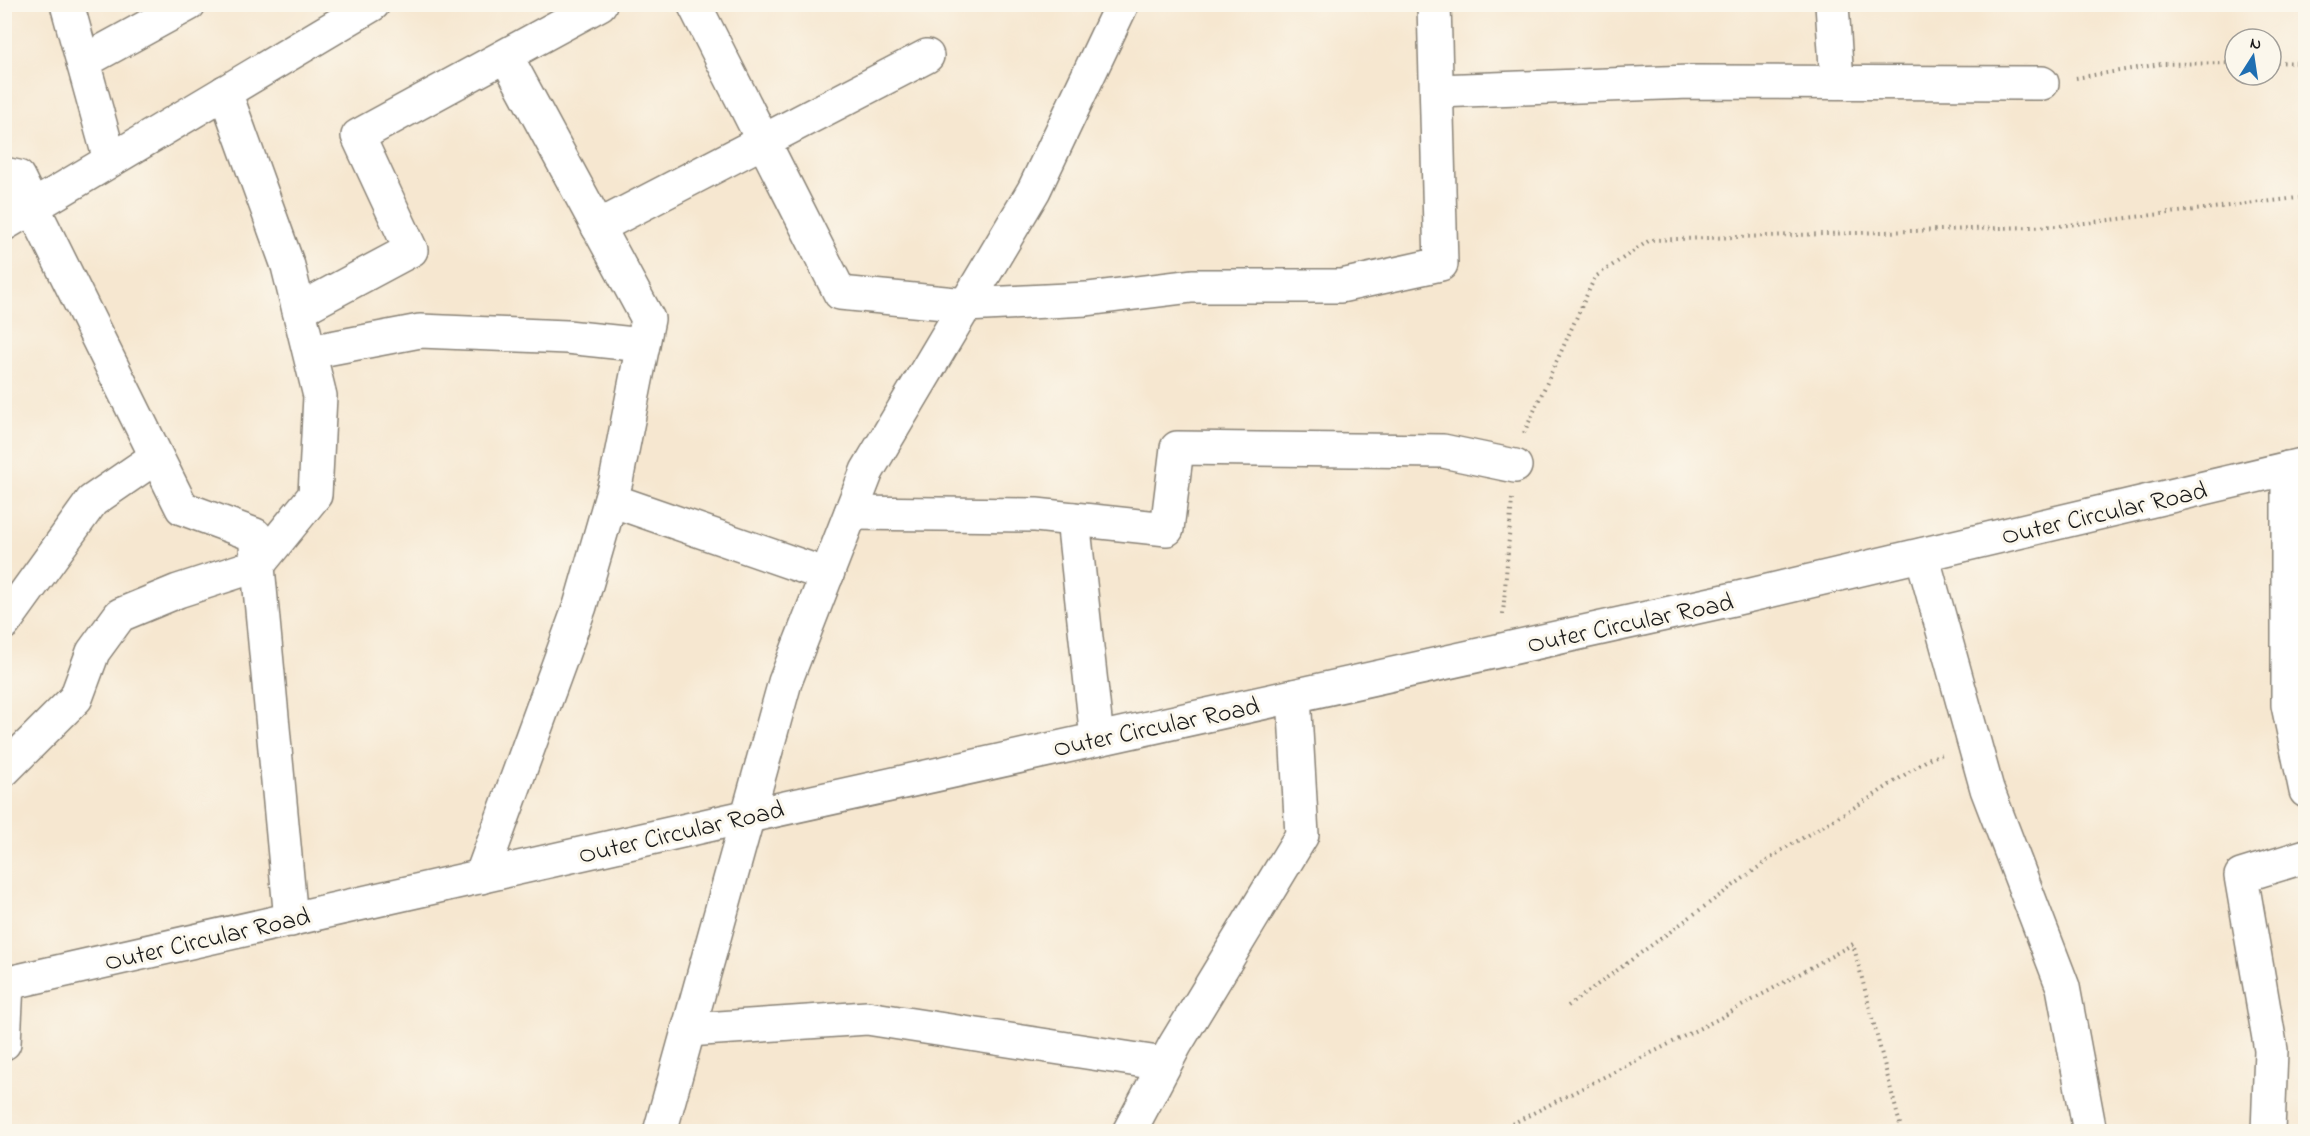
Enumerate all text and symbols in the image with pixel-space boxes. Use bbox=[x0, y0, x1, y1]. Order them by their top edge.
north arrow bbox=[2223, 27, 2283, 87]
text: N bbox=[2248, 31, 2264, 57]
street label: Outer Circular Road bbox=[1998, 473, 2211, 557]
street label: Outer Circular Road bbox=[1524, 584, 1738, 665]
street label: Outer Circular Road bbox=[1050, 688, 1264, 769]
street label: Outer Circular Road bbox=[575, 792, 788, 876]
street label: Outer Circular Road bbox=[101, 899, 314, 983]

